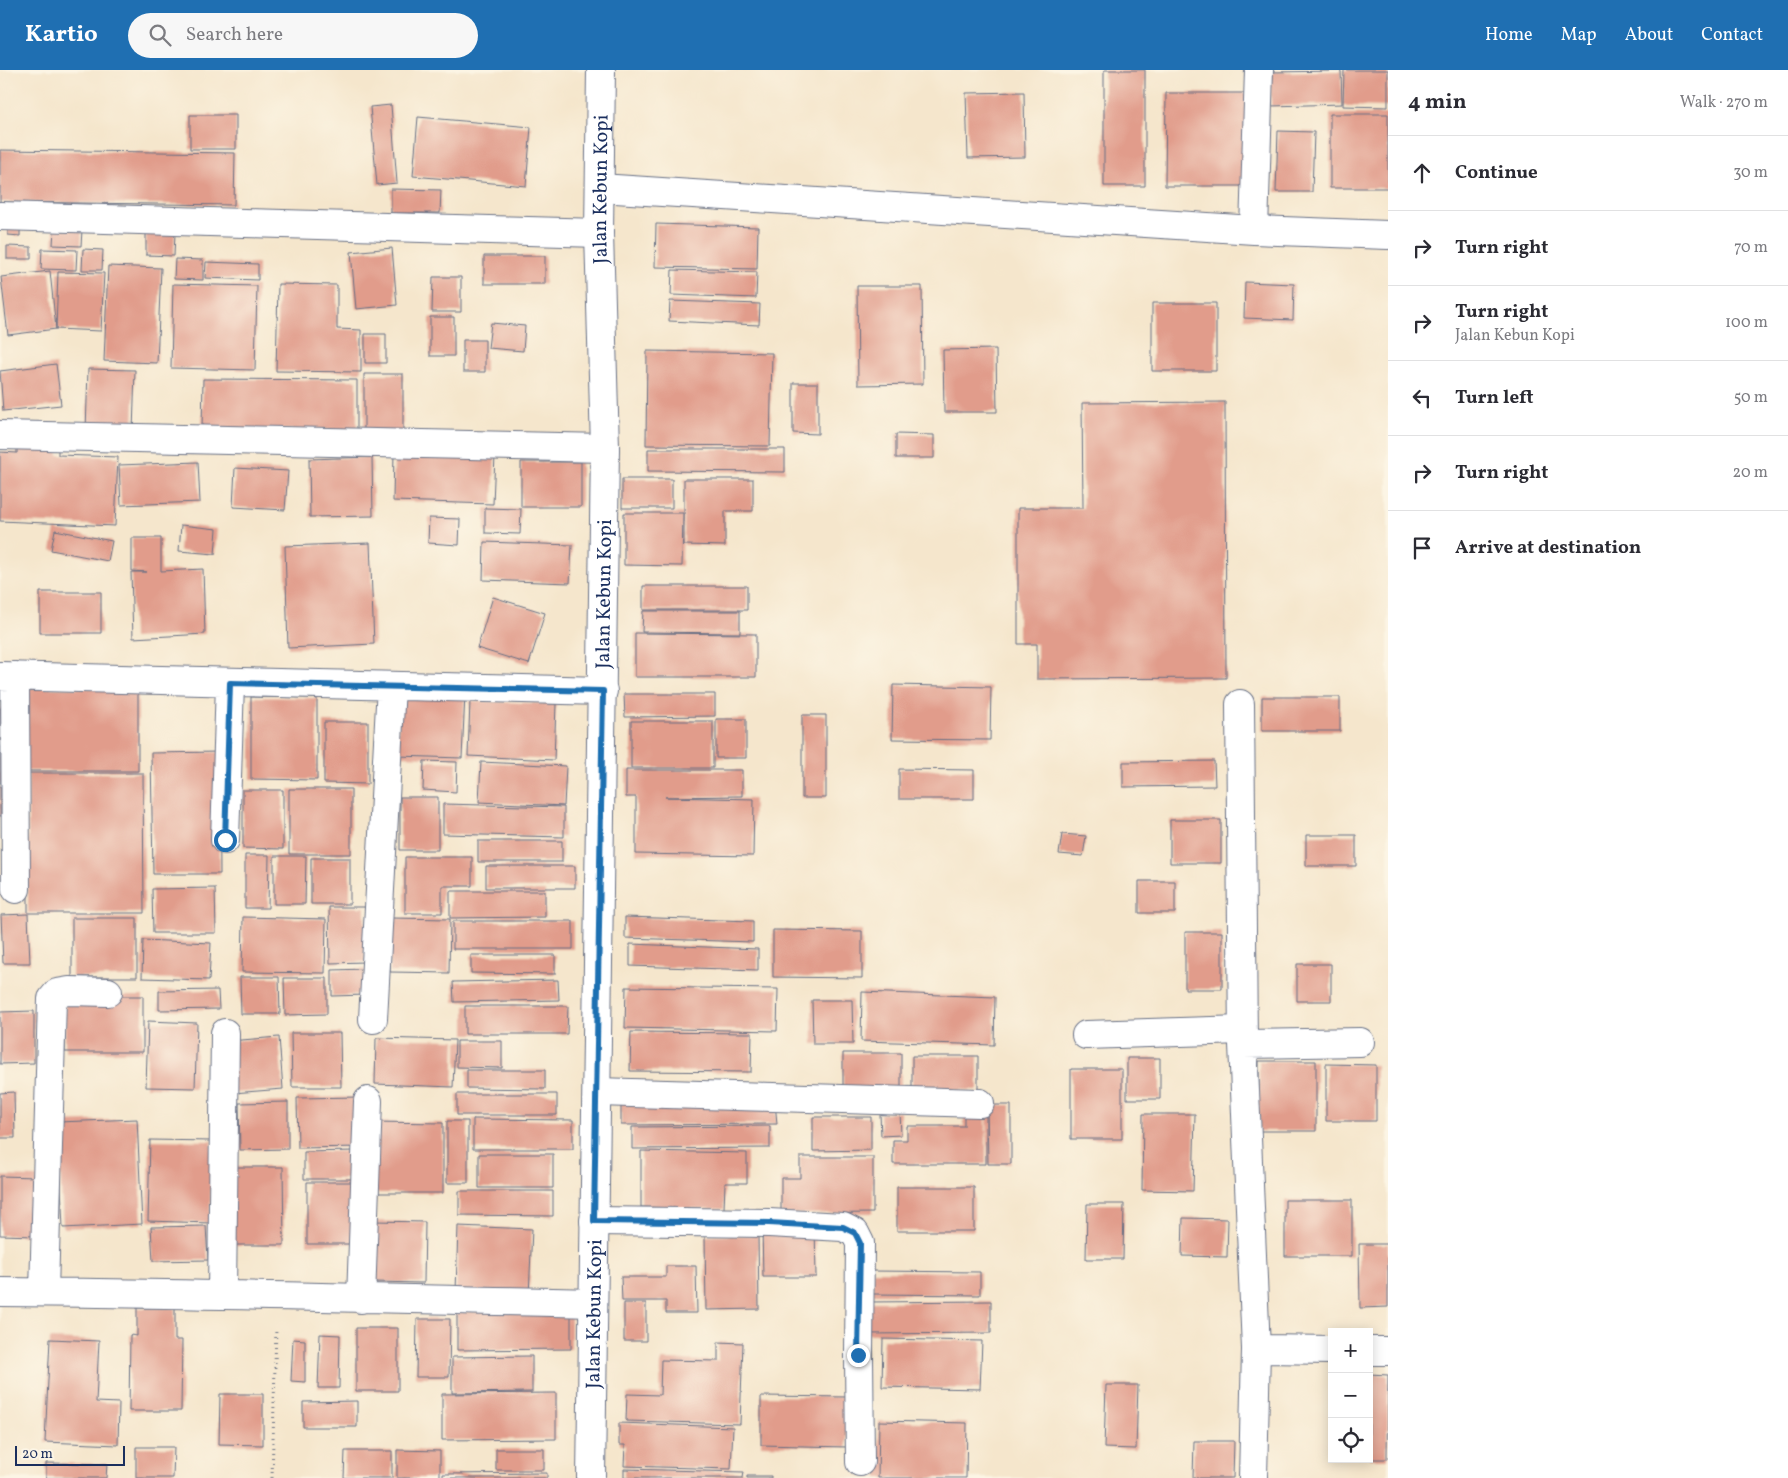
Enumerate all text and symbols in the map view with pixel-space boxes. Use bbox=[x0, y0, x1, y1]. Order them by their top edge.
search box bbox=[128, 13, 478, 58]
text: Kartio bbox=[25, 18, 98, 52]
icon: search bbox=[146, 21, 174, 49]
text: Search here bbox=[186, 22, 283, 48]
text: Home bbox=[1485, 23, 1533, 48]
text: Map bbox=[1561, 23, 1597, 48]
text: About bbox=[1625, 23, 1673, 48]
text: Contact bbox=[1701, 23, 1763, 48]
text: 4 min bbox=[1408, 88, 1467, 117]
text: Walk · 270 m bbox=[1680, 92, 1768, 114]
street label: Jalan Kebun Kopi bbox=[587, 114, 616, 264]
icon: ahead bbox=[1408, 159, 1436, 187]
text: Continue bbox=[1455, 160, 1538, 186]
text: 30 m bbox=[1733, 162, 1768, 184]
icon: right bbox=[1408, 234, 1436, 262]
text: Turn right bbox=[1455, 235, 1548, 261]
text: 70 m bbox=[1734, 237, 1768, 259]
text: Turn right bbox=[1455, 299, 1548, 325]
icon: right bbox=[1408, 309, 1436, 337]
text: 100 m bbox=[1725, 312, 1768, 334]
text: Jalan Kebun Kopi bbox=[1455, 325, 1575, 347]
icon: left bbox=[1408, 384, 1436, 412]
text: Turn left bbox=[1455, 385, 1534, 411]
text: 50 m bbox=[1734, 387, 1768, 409]
icon: right bbox=[1408, 459, 1436, 487]
text: Turn right bbox=[1455, 460, 1548, 486]
text: 20 m bbox=[1733, 462, 1768, 484]
street label: Jalan Kebun Kopi bbox=[590, 519, 620, 669]
icon: arrive bbox=[1408, 534, 1436, 562]
text: Arrive at destination bbox=[1455, 535, 1641, 561]
route start bbox=[214, 829, 237, 852]
street label: Jalan Kebun Kopi bbox=[580, 1239, 610, 1389]
map controls bbox=[1328, 1328, 1373, 1463]
button: + bbox=[1328, 1328, 1373, 1373]
route end bbox=[847, 1344, 870, 1367]
button: − bbox=[1328, 1373, 1373, 1418]
button: locate bbox=[1328, 1418, 1373, 1463]
scale bar bbox=[15, 1443, 125, 1466]
text: 20 m bbox=[22, 1445, 53, 1464]

